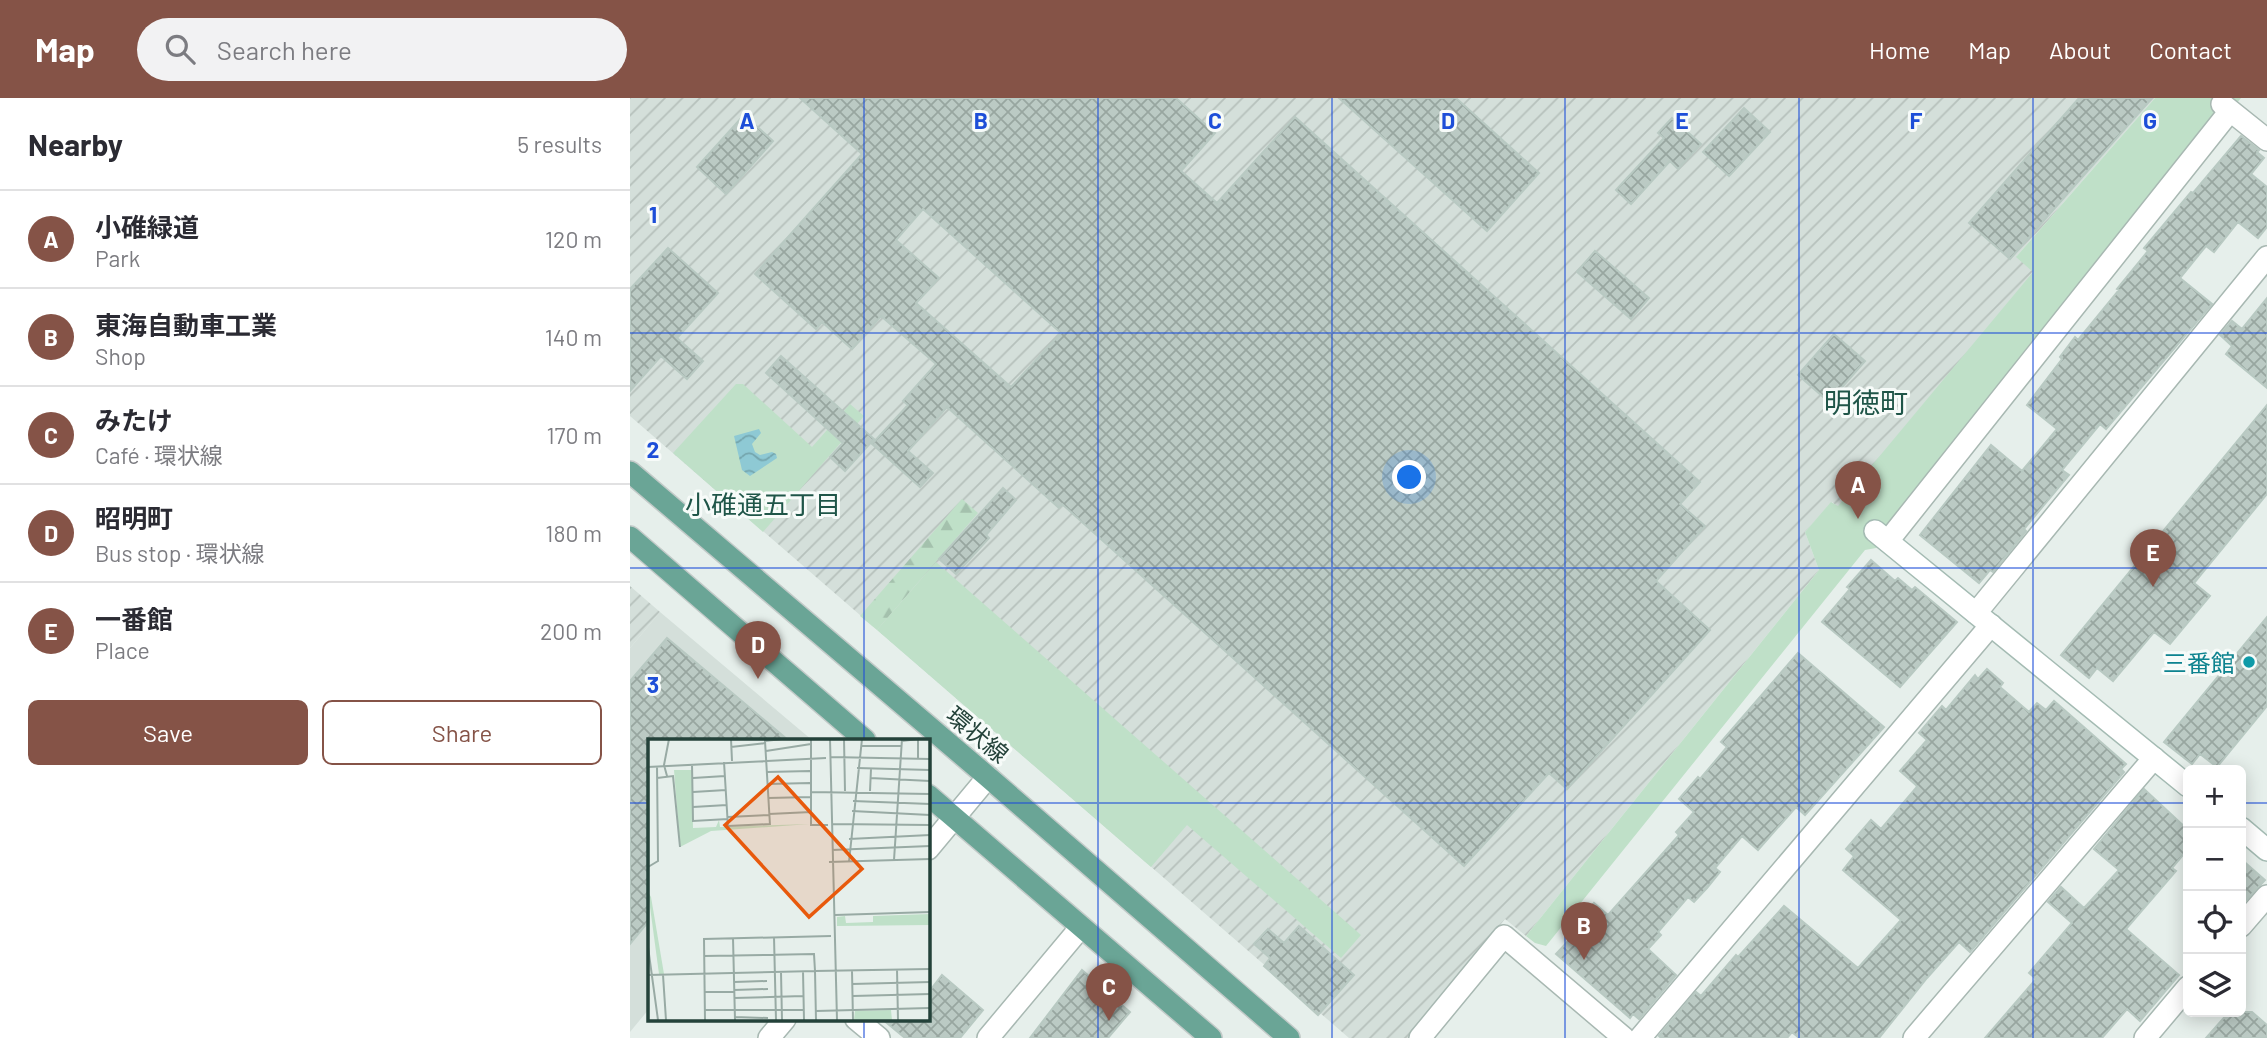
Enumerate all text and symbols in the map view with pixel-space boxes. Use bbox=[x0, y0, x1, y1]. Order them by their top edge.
search box bbox=[137, 18, 627, 81]
text: Map bbox=[35, 29, 95, 69]
icon: search bbox=[161, 30, 199, 68]
text: Search here bbox=[217, 34, 352, 65]
text: Home bbox=[1869, 35, 1930, 64]
text: Map bbox=[1968, 35, 2011, 64]
text: About bbox=[2049, 35, 2111, 64]
text: Contact bbox=[2149, 35, 2232, 64]
text: A bbox=[739, 106, 755, 134]
text: B bbox=[974, 106, 988, 134]
text: C bbox=[1208, 106, 1222, 134]
text: D bbox=[1441, 106, 1455, 134]
text: E bbox=[1675, 106, 1689, 134]
text: F bbox=[1910, 106, 1923, 134]
text: G bbox=[2143, 106, 2157, 134]
text: Nearby bbox=[28, 126, 123, 162]
text: 5 results bbox=[517, 130, 602, 158]
text: 1 bbox=[649, 200, 657, 228]
text: 小碓緑道 bbox=[95, 211, 199, 242]
text: A bbox=[43, 225, 59, 253]
text: 120 m bbox=[545, 225, 602, 253]
text: Park bbox=[95, 244, 140, 272]
text: 東海自動車工業 bbox=[95, 309, 277, 340]
text: B bbox=[44, 323, 58, 351]
text: 140 m bbox=[545, 323, 602, 351]
text: Shop bbox=[95, 342, 146, 370]
district label: 明徳町 bbox=[1824, 385, 1908, 419]
text: みたけ bbox=[95, 404, 173, 435]
text: C bbox=[44, 421, 58, 449]
text: 170 m bbox=[546, 421, 602, 449]
text: 2 bbox=[647, 435, 659, 463]
text: Café · 環状線 bbox=[95, 441, 223, 469]
your location bbox=[1392, 460, 1426, 494]
pin: A bbox=[1835, 461, 1881, 519]
district label: 小碓通五丁目 bbox=[685, 488, 841, 519]
text: 昭明町 bbox=[95, 502, 173, 533]
text: D bbox=[44, 519, 58, 547]
text: 180 m bbox=[545, 519, 602, 547]
pin: E bbox=[2130, 529, 2176, 587]
text: Bus stop · 環状線 bbox=[95, 539, 264, 567]
text: 一番館 bbox=[95, 603, 173, 634]
text: E bbox=[44, 617, 58, 645]
text: 200 m bbox=[540, 617, 602, 645]
pin: D bbox=[735, 621, 781, 679]
text: Place bbox=[95, 636, 150, 664]
place label: 三番館 bbox=[2163, 648, 2235, 677]
marker: 三番館 bbox=[2241, 654, 2257, 670]
text: 3 bbox=[647, 670, 659, 698]
button: Save bbox=[28, 700, 308, 765]
button: Share bbox=[322, 700, 602, 765]
street label: 環状線 bbox=[941, 700, 1015, 768]
inset map bbox=[648, 739, 929, 1020]
map controls bbox=[2183, 765, 2246, 1017]
button: + bbox=[2183, 765, 2246, 828]
button: − bbox=[2183, 828, 2246, 891]
button: locate bbox=[2183, 891, 2246, 954]
pin: B bbox=[1561, 902, 1607, 960]
button: layers bbox=[2183, 954, 2246, 1017]
pin: C bbox=[1086, 963, 1132, 1021]

